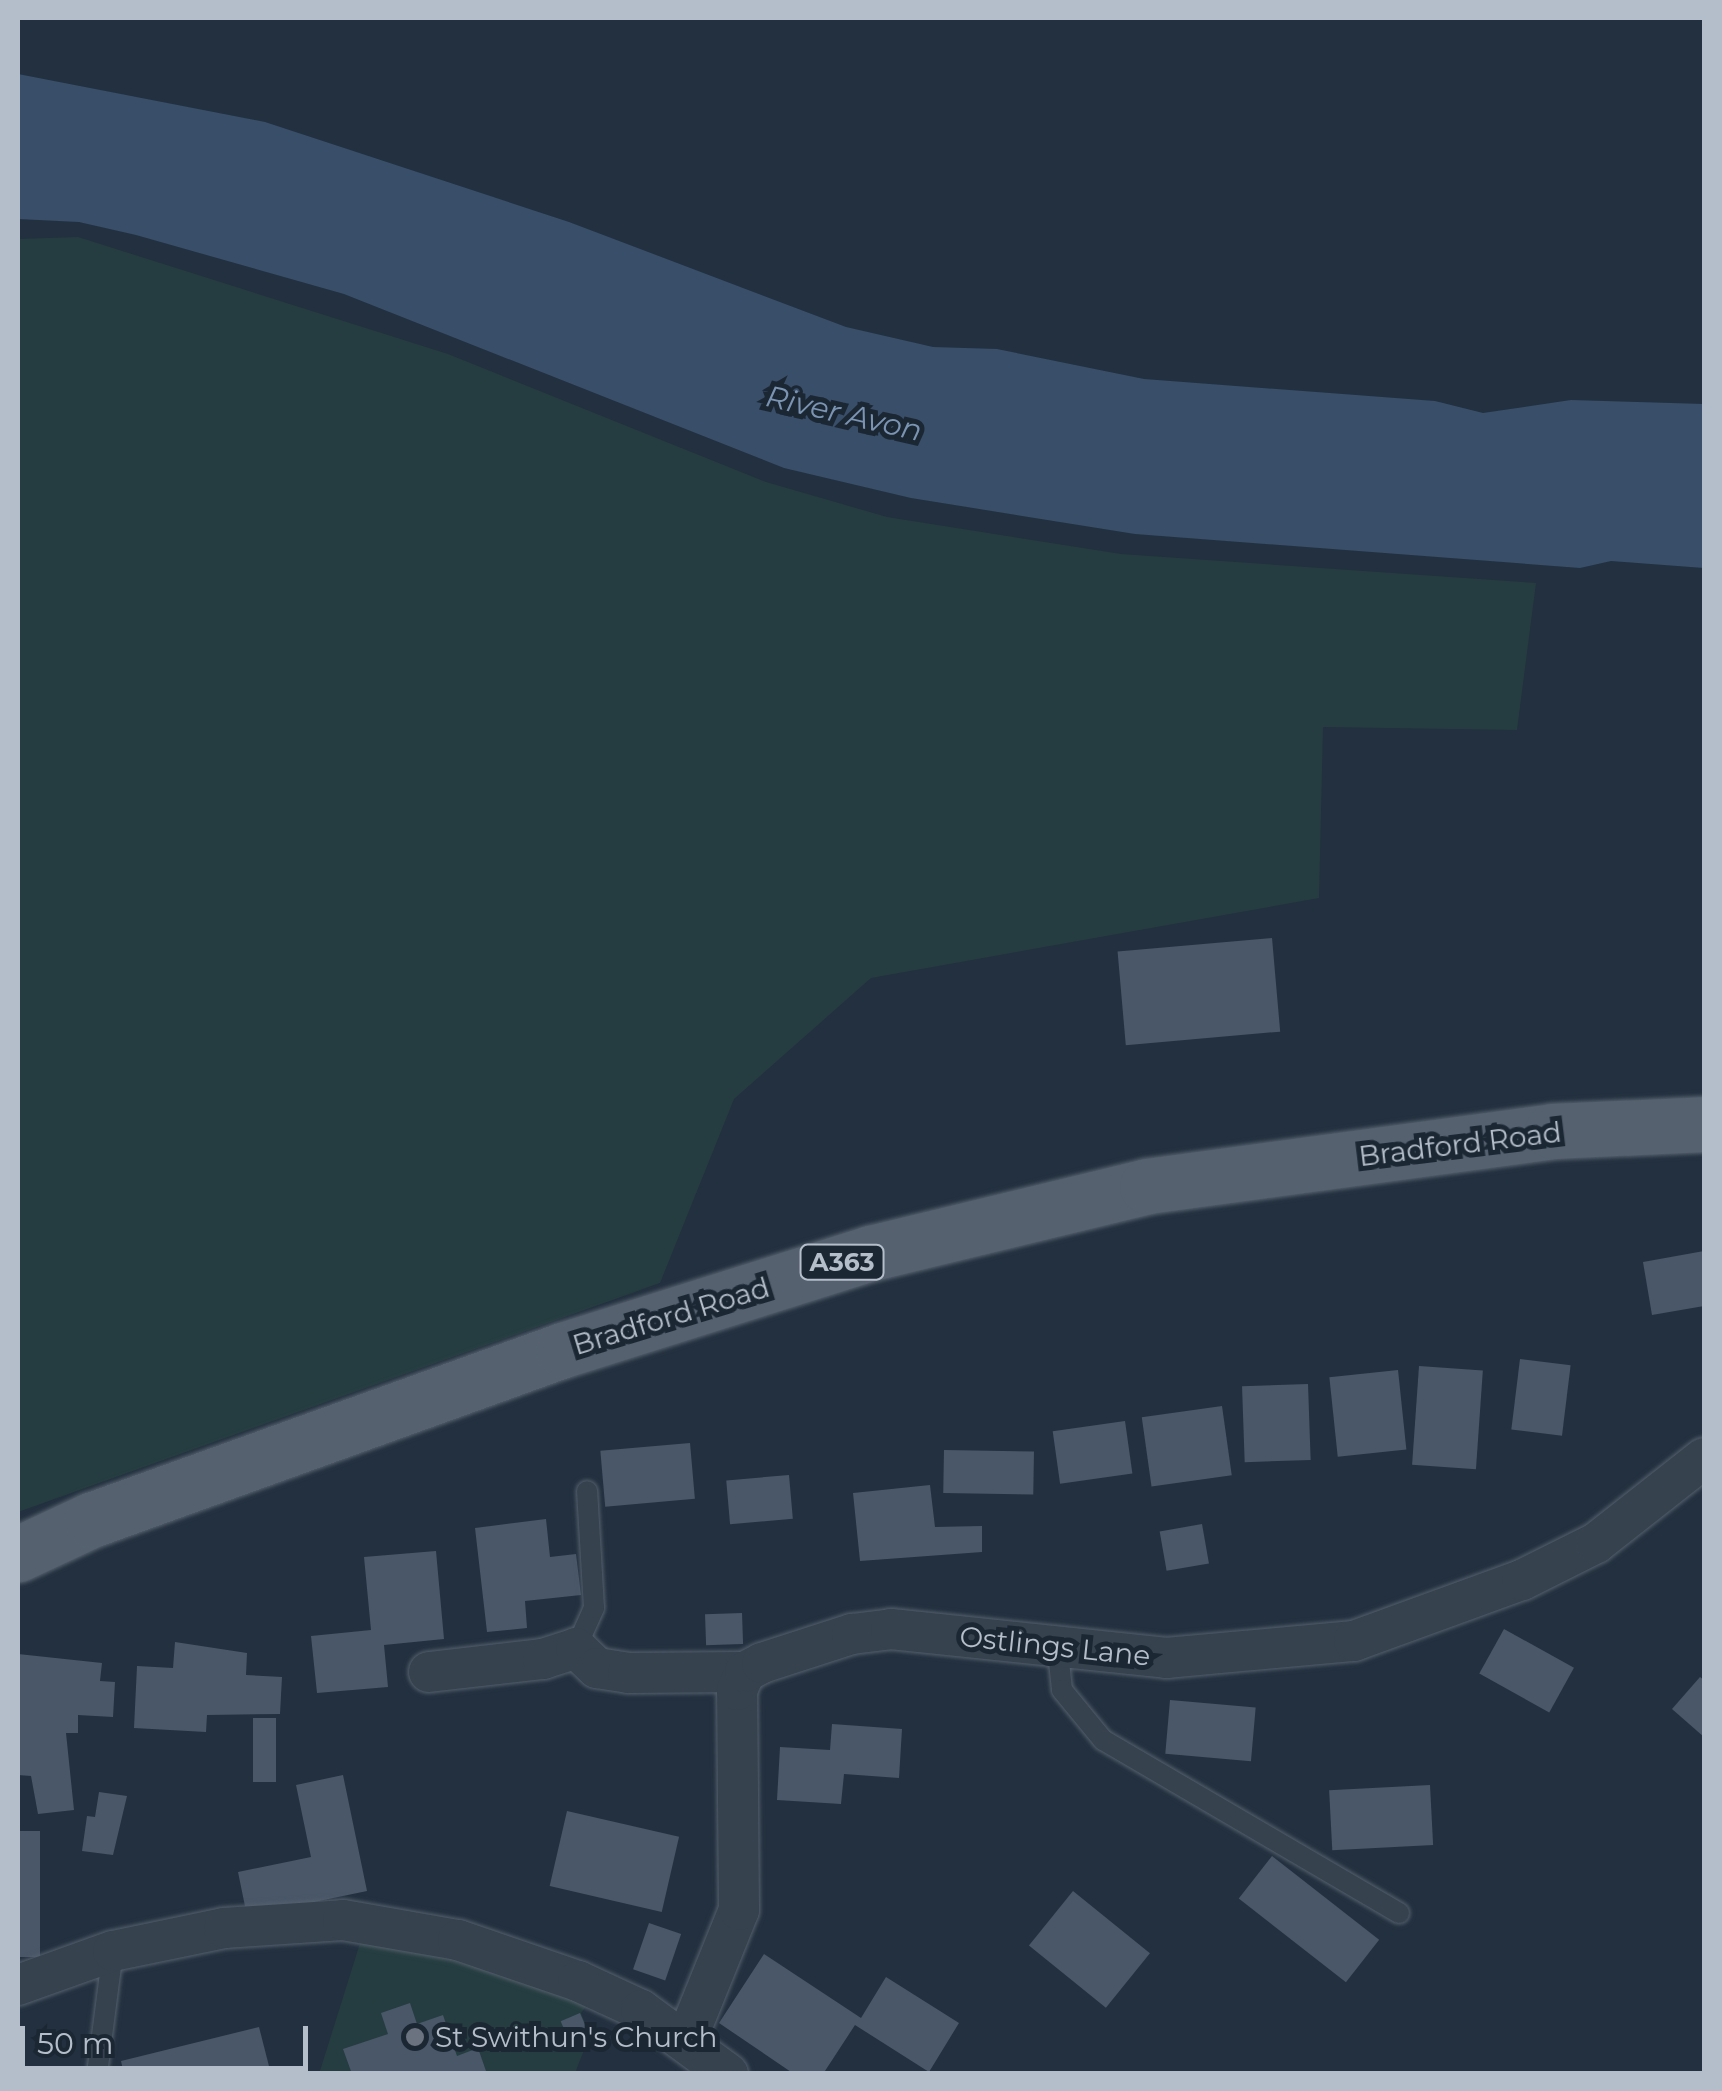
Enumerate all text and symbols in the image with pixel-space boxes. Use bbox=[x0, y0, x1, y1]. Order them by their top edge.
water label: River Avon bbox=[762, 379, 926, 449]
street label: Bradford Road bbox=[1357, 1115, 1563, 1173]
road number: A363 bbox=[800, 1242, 884, 1282]
street label: Bradford Road bbox=[569, 1270, 773, 1362]
street label: Ostlings Lane bbox=[958, 1619, 1152, 1673]
scale bar bbox=[25, 2006, 312, 2068]
place label: St Swithun's Church bbox=[435, 2020, 717, 2054]
text: 50 m bbox=[37, 2025, 114, 2062]
marker: St Swithun's Church bbox=[404, 2026, 426, 2048]

